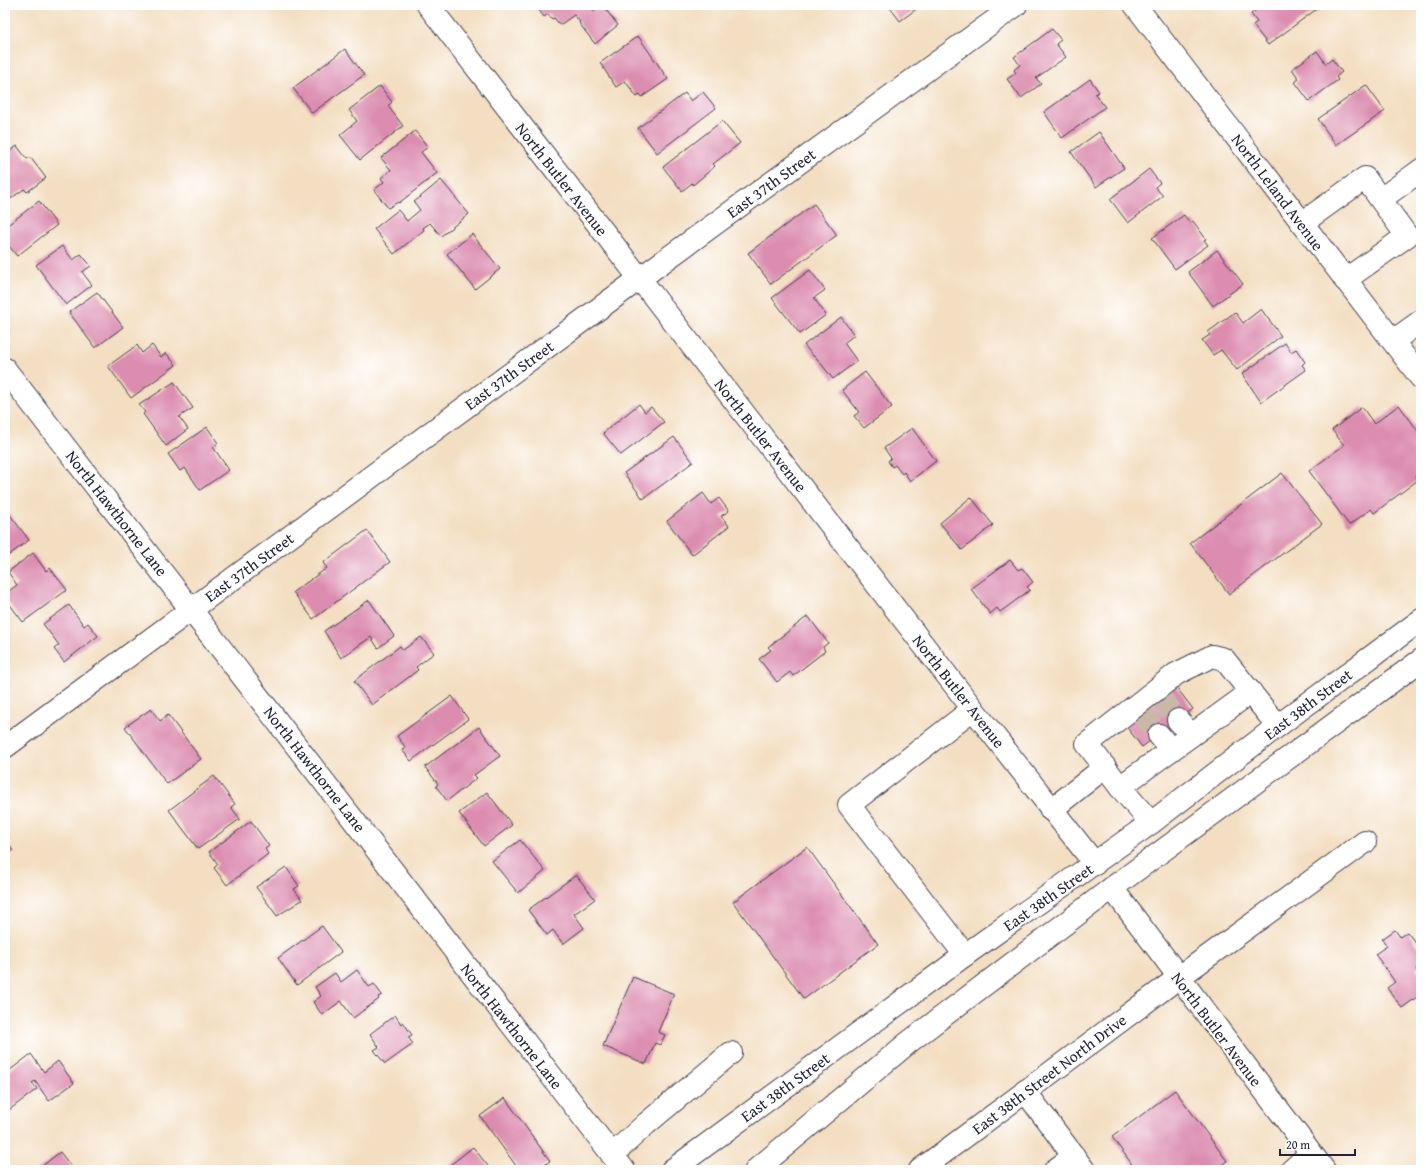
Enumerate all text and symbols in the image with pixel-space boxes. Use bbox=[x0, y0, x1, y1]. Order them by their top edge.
street label: North Butler Avenue bbox=[510, 117, 614, 241]
street label: North Leland Avenue bbox=[1226, 128, 1330, 256]
street label: East 37th Street bbox=[721, 142, 821, 224]
street label: East 37th Street bbox=[459, 334, 559, 416]
street label: North Butler Avenue bbox=[709, 373, 813, 497]
street label: North Hawthorne Lane bbox=[60, 445, 174, 581]
street label: East 37th Street bbox=[199, 526, 299, 608]
street label: North Butler Avenue bbox=[907, 629, 1011, 753]
street label: East 38th Street bbox=[1259, 663, 1358, 745]
street label: North Hawthorne Lane bbox=[258, 701, 372, 837]
street label: East 38th Street bbox=[998, 857, 1098, 937]
street label: North Hawthorne Lane bbox=[455, 958, 569, 1094]
street label: North Butler Avenue bbox=[1166, 967, 1268, 1091]
street label: East 38th Street North Drive bbox=[967, 1008, 1131, 1140]
street label: East 38th Street bbox=[735, 1046, 835, 1128]
scale bar bbox=[1280, 1131, 1355, 1157]
text: 20 m bbox=[1286, 1136, 1310, 1153]

